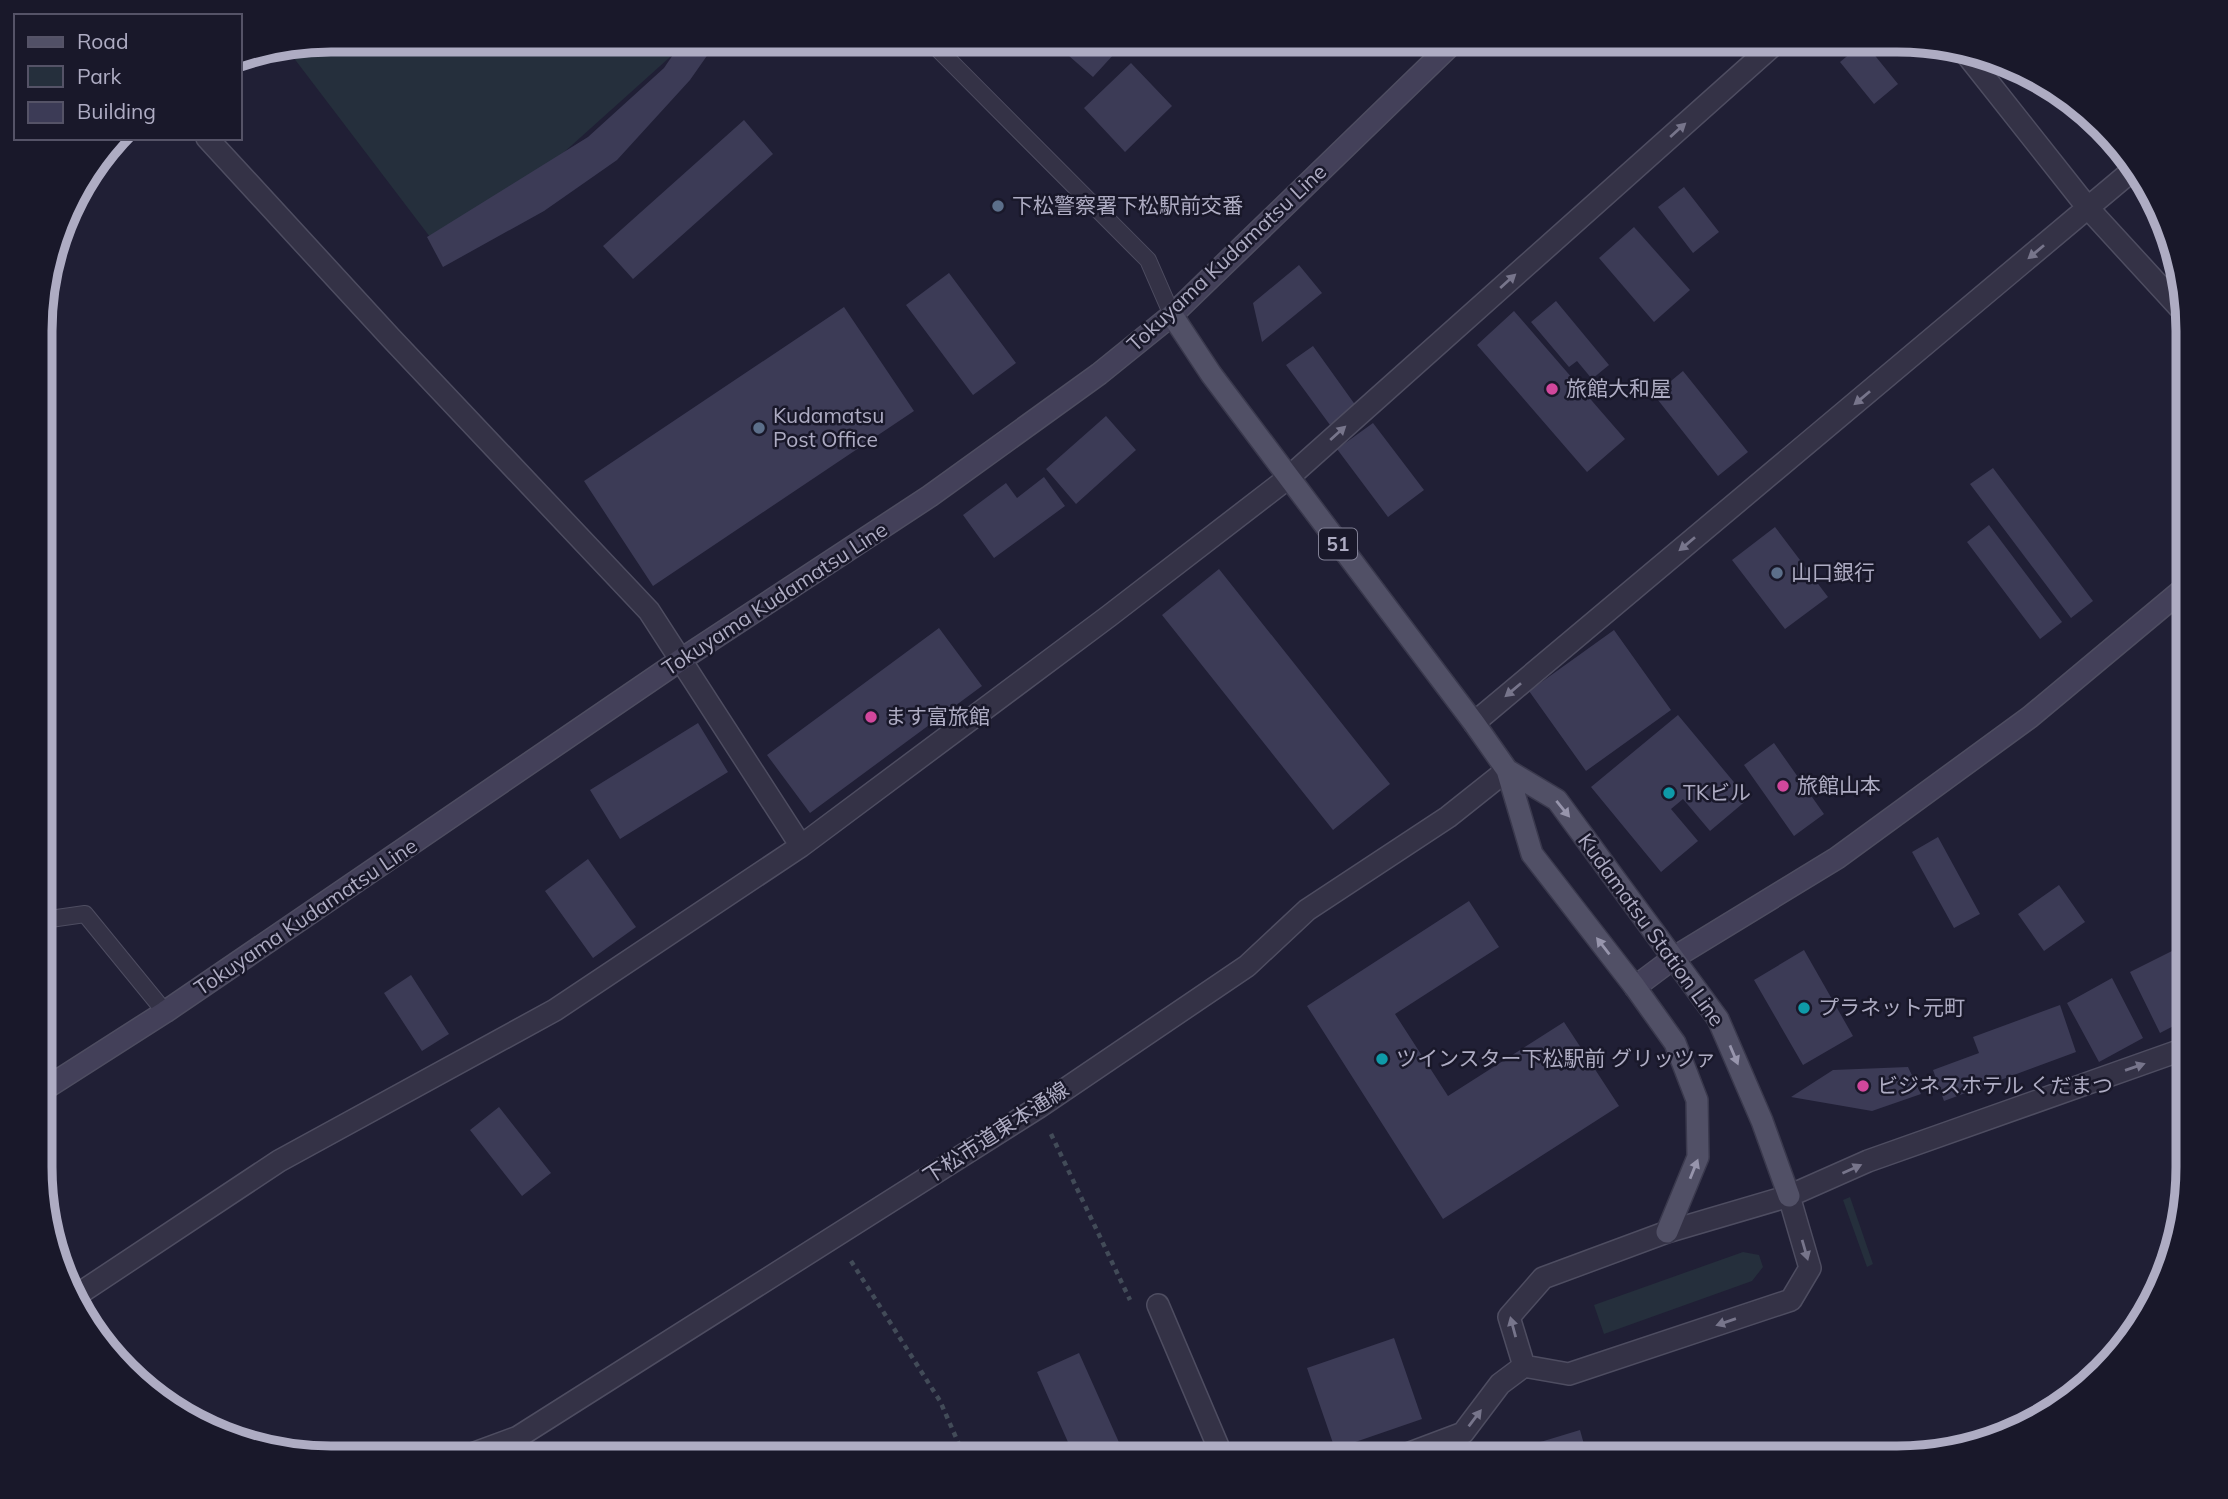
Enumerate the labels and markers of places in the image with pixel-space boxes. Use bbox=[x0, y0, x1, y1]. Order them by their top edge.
place label: 下松警察署下松駅前交番 bbox=[1012, 192, 1243, 218]
marker: 下松警察署下松駅前交番 bbox=[990, 198, 1006, 214]
place label: 旅館大和屋 bbox=[1566, 375, 1671, 401]
marker: 旅館大和屋 bbox=[1544, 381, 1560, 397]
place label: Kudamatsu Post Office bbox=[773, 402, 884, 452]
marker: Kudamatsu Post Office bbox=[751, 420, 767, 436]
place label: 山口銀行 bbox=[1791, 559, 1875, 585]
marker: 山口銀行 bbox=[1769, 565, 1785, 581]
place label: ます富旅館 bbox=[885, 703, 990, 729]
marker: ます富旅館 bbox=[863, 709, 879, 725]
place label: 旅館山本 bbox=[1797, 772, 1881, 798]
marker: 旅館山本 bbox=[1775, 778, 1791, 794]
place label: TKビル bbox=[1683, 779, 1751, 805]
marker: TKビル bbox=[1661, 785, 1677, 801]
place label: プラネット元町 bbox=[1818, 994, 1965, 1020]
marker: プラネット元町 bbox=[1796, 1000, 1812, 1016]
place label: ツインスター下松駅前 グリッツァ bbox=[1396, 1045, 1716, 1071]
marker: ツインスター下松駅前 グリッツァ bbox=[1374, 1051, 1390, 1067]
place label: ビジネスホテル くだまつ bbox=[1877, 1072, 2113, 1098]
marker: ビジネスホテル くだまつ bbox=[1855, 1078, 1871, 1094]

